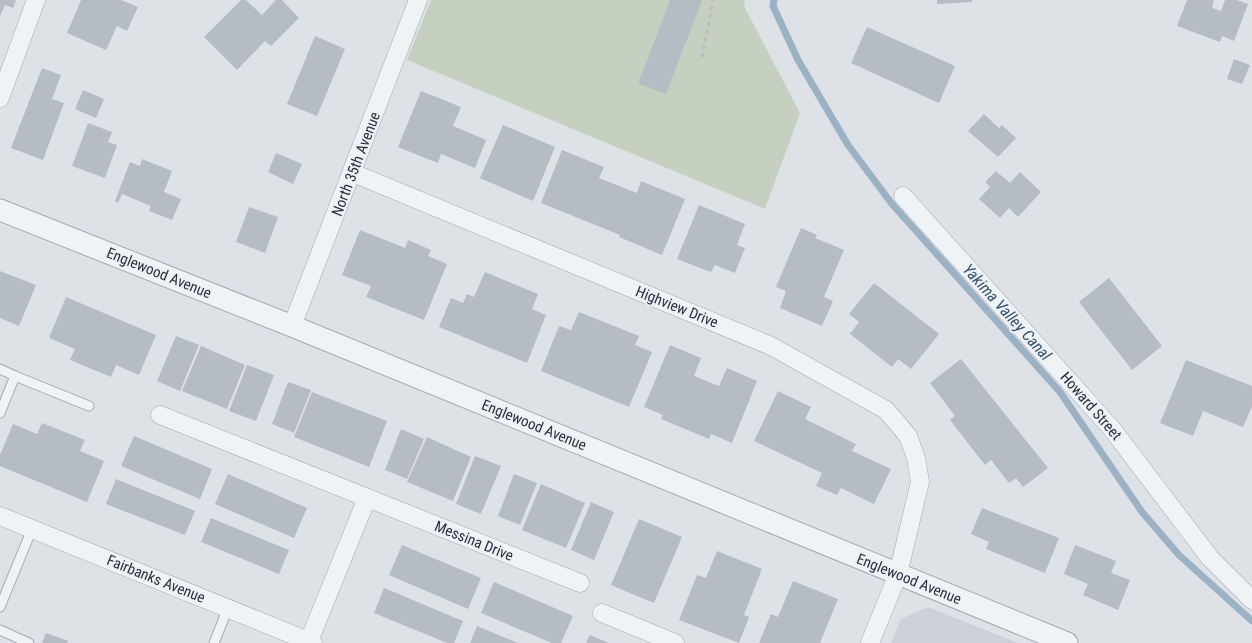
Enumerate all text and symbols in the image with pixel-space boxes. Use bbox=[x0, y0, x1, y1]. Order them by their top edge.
street label: North 35th Avenue bbox=[328, 109, 384, 219]
street label: Englewood Avenue bbox=[104, 244, 214, 302]
water label: Yakima Valley Canal bbox=[959, 260, 1056, 364]
street label: Highview Drive bbox=[633, 282, 721, 332]
street label: Howard Street bbox=[1057, 368, 1125, 444]
street label: Englewood Avenue bbox=[479, 396, 589, 454]
street label: Messina Drive bbox=[432, 517, 516, 565]
street label: Englewood Avenue bbox=[854, 550, 964, 608]
street label: Fairbanks Avenue bbox=[104, 551, 208, 607]

